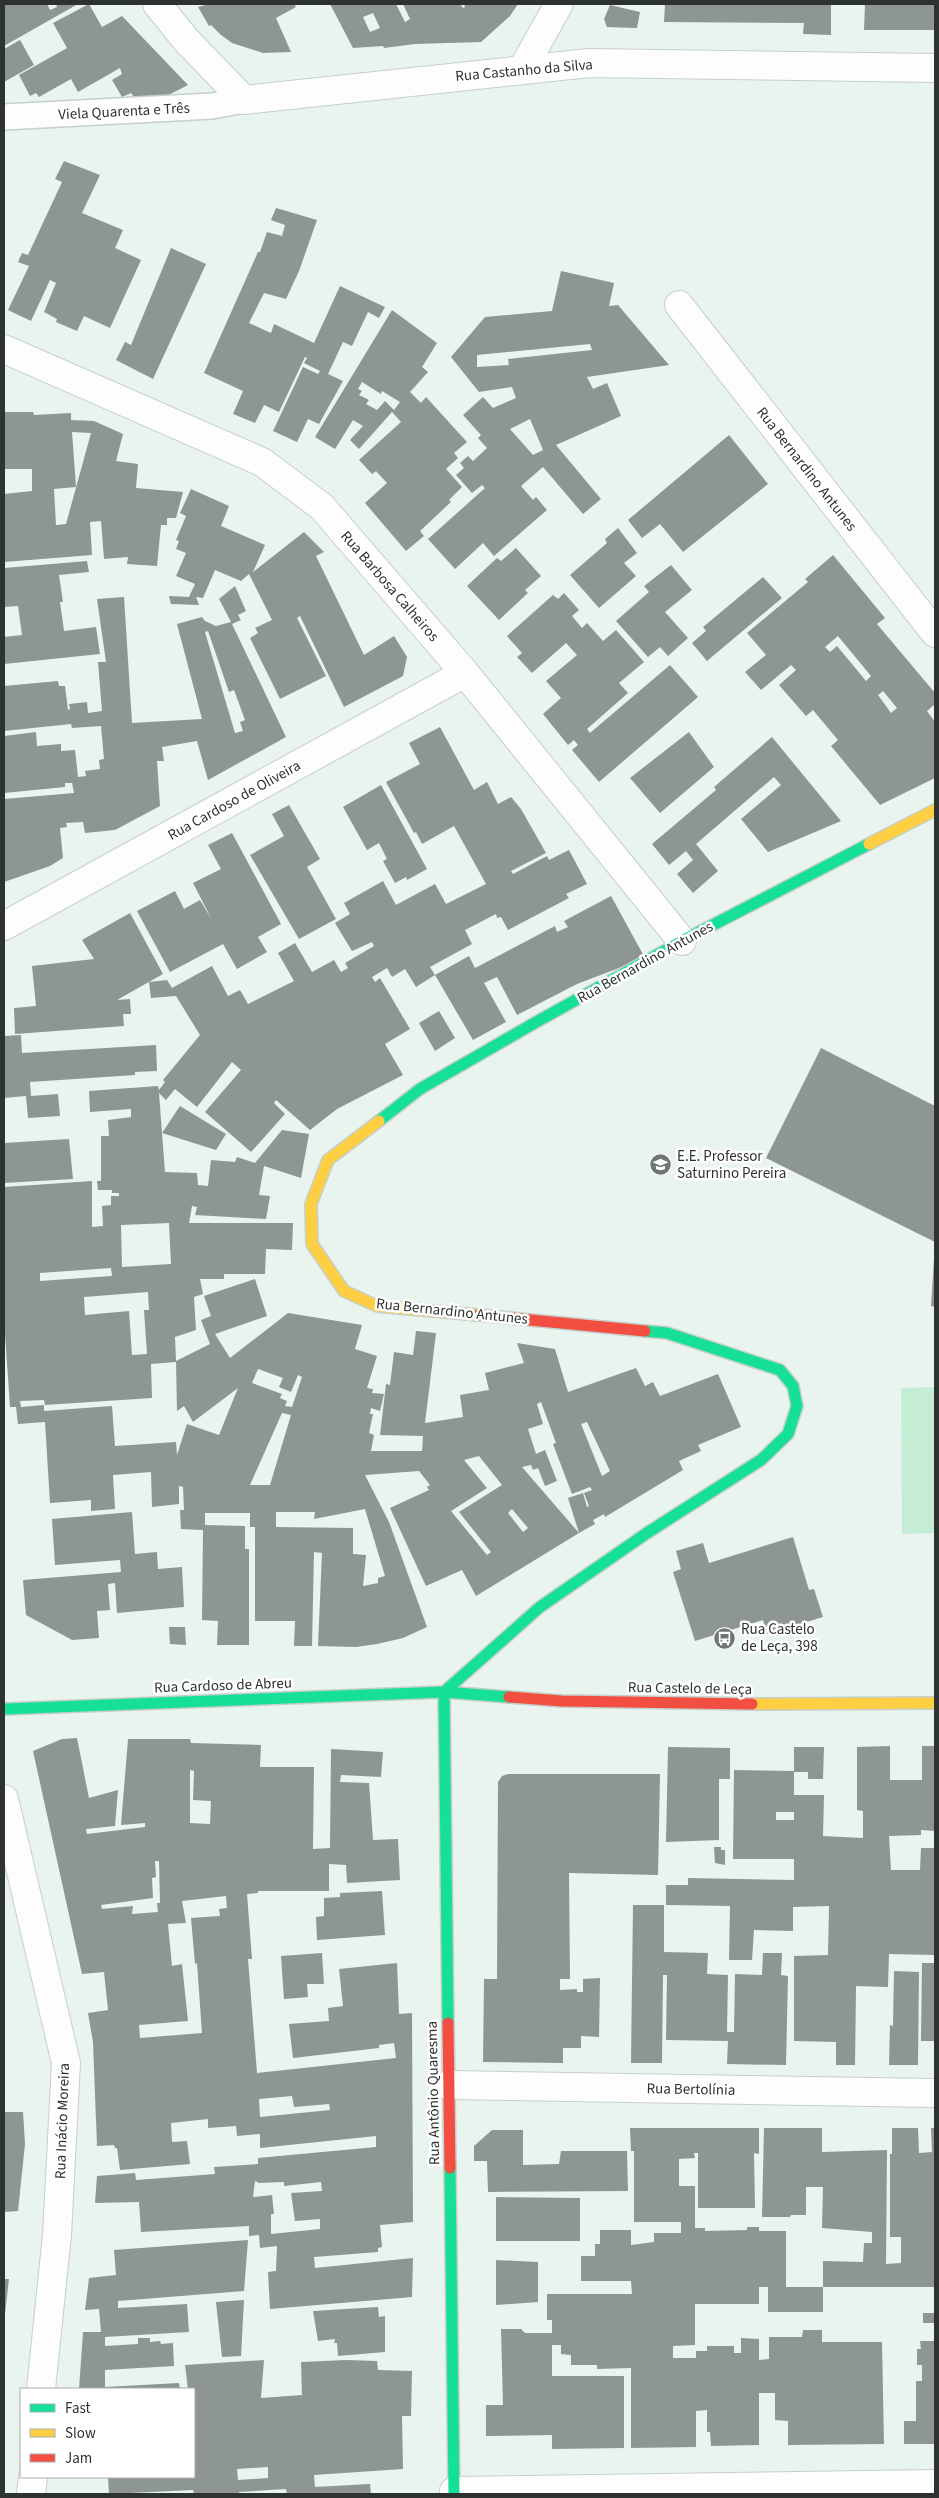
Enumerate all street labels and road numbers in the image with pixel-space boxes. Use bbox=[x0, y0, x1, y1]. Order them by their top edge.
street label: Rua Castanho da Silva bbox=[454, 54, 594, 87]
street label: Viela Quarenta e Três bbox=[58, 98, 190, 125]
street label: Rua Bernardino Antunes bbox=[751, 403, 862, 536]
street label: Rua Barbosa Calheiros bbox=[336, 526, 444, 646]
street label: Rua Cardoso de Oliveira bbox=[164, 755, 304, 846]
street label: Rua Bernardino Antunes bbox=[574, 916, 717, 1009]
street label: Rua Bernardino Antunes bbox=[375, 1293, 529, 1330]
street label: Rua Cardoso de Abreu bbox=[154, 1673, 292, 1698]
street label: Rua Castelo de Leça bbox=[628, 1677, 752, 1700]
street label: Rua Antônio Quaresma bbox=[422, 2021, 445, 2165]
street label: Rua Inácio Moreira bbox=[50, 2063, 75, 2179]
street label: Rua Bertolínia bbox=[646, 2078, 736, 2101]

